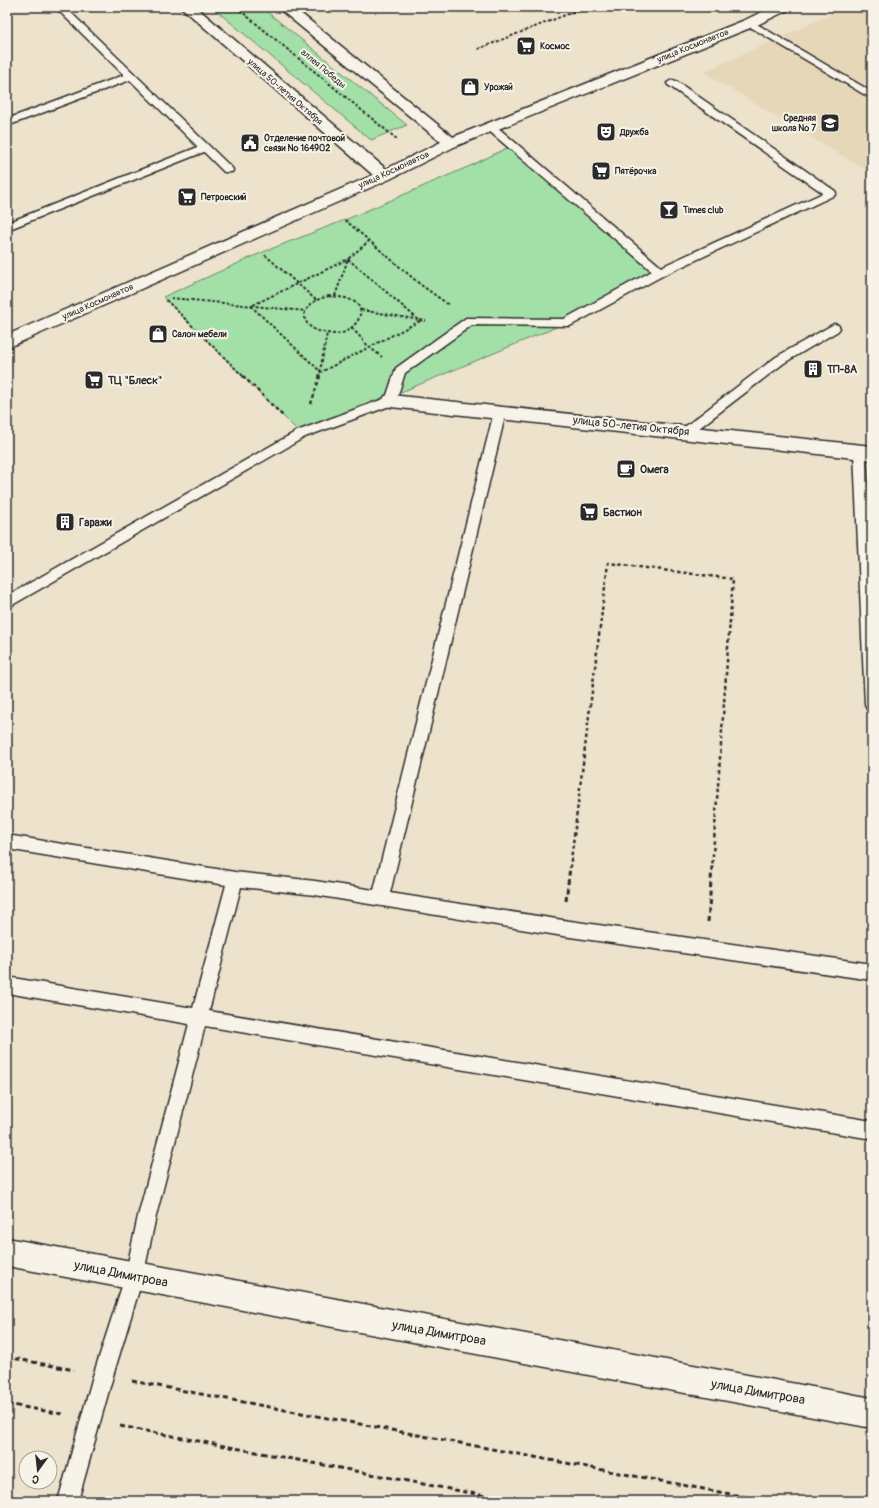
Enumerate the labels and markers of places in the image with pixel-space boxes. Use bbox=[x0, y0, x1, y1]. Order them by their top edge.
supermarket icon: Космос bbox=[515, 35, 537, 57]
place label: Космос bbox=[540, 41, 570, 52]
shop icon: Урожай bbox=[459, 76, 481, 98]
place label: Урожай bbox=[484, 82, 513, 93]
school or university icon: Средняя школа № 7 bbox=[819, 112, 841, 134]
place label: Средняя школа № 7 bbox=[772, 113, 817, 134]
theatre icon: Дружба bbox=[595, 121, 617, 143]
place label: Дружба bbox=[619, 127, 649, 138]
public building icon: Отделение почтовой связи № 164902 bbox=[239, 132, 261, 154]
place label: Отделение почтовой связи № 164902 bbox=[263, 133, 346, 154]
supermarket icon: Пятёрочка bbox=[590, 160, 612, 182]
place label: Пятёрочка bbox=[615, 166, 657, 177]
supermarket icon: Петровский bbox=[176, 186, 198, 208]
place label: Петровский bbox=[201, 192, 247, 203]
bar icon: Times club bbox=[658, 199, 680, 221]
place label: Times club bbox=[682, 205, 724, 216]
shop icon: Салон мебели bbox=[147, 323, 169, 345]
place label: Салон мебели bbox=[172, 329, 227, 340]
building icon: ТП-8А bbox=[802, 358, 824, 380]
place label: ТП-8А bbox=[826, 363, 858, 376]
supermarket icon: ТЦ "Блеск" bbox=[83, 369, 105, 391]
place label: ТЦ "Блеск" bbox=[107, 374, 162, 387]
cafe icon: Омега bbox=[615, 458, 637, 480]
place label: Омега bbox=[640, 463, 669, 476]
supermarket icon: Бастион bbox=[578, 501, 600, 523]
place label: Бастион bbox=[603, 506, 642, 519]
building icon: Гаражи bbox=[54, 511, 76, 533]
place label: Гаражи bbox=[79, 516, 112, 529]

